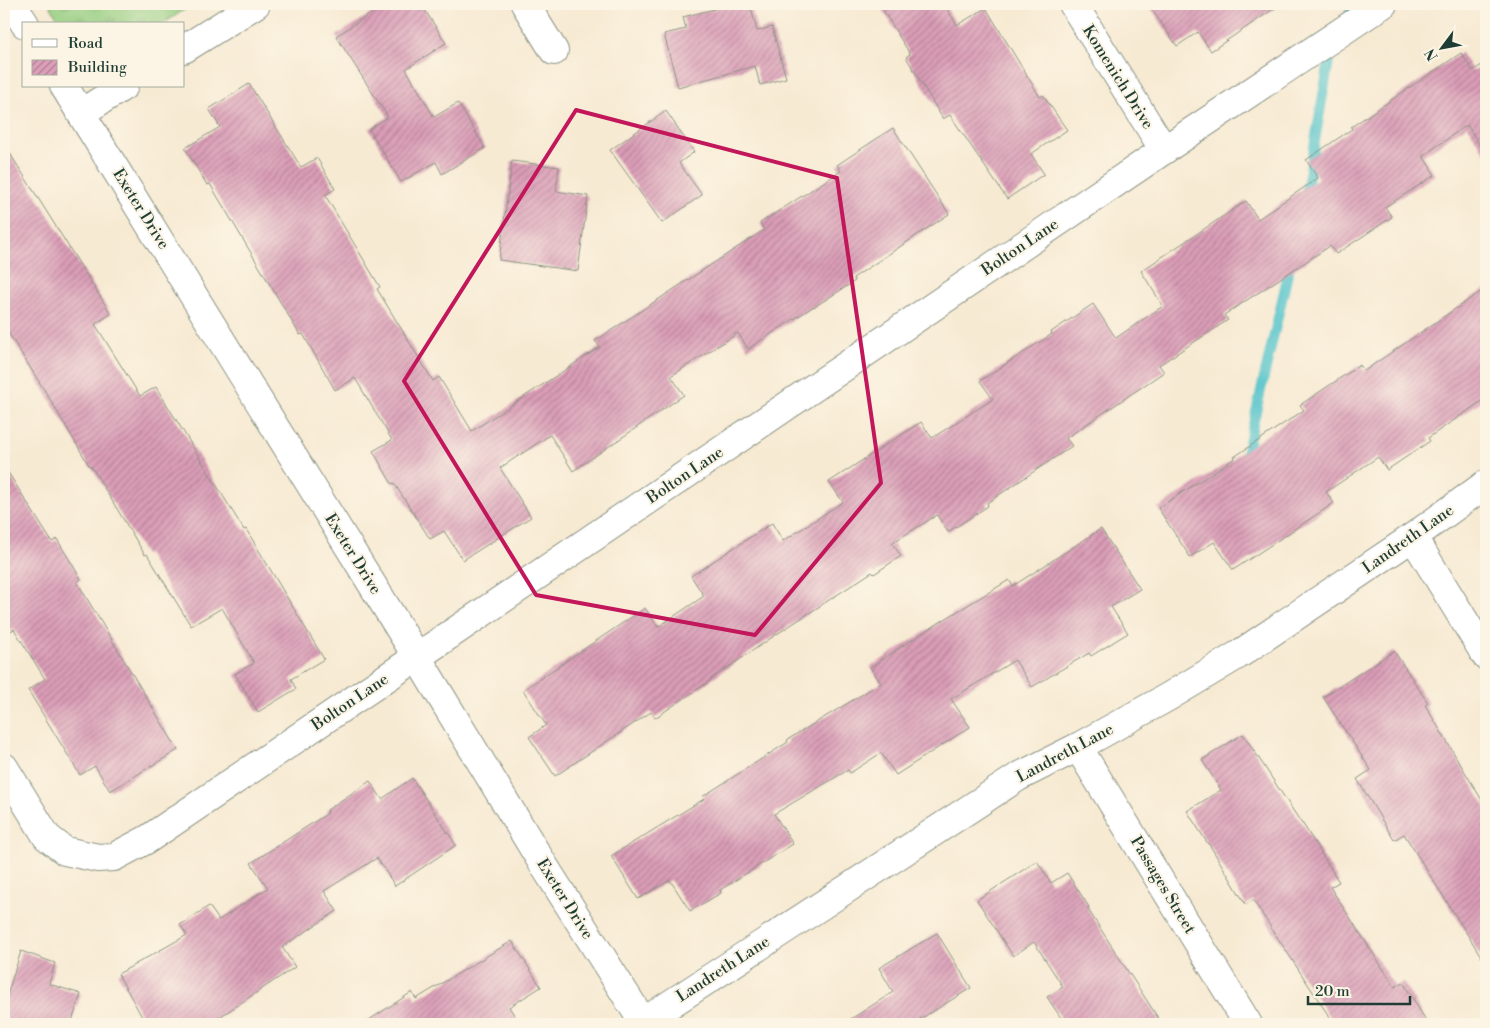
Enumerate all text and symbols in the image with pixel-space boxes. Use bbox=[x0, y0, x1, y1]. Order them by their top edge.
street label: Komenich Drive bbox=[1078, 21, 1158, 133]
legend bbox=[22, 22, 185, 88]
north arrow bbox=[1418, 22, 1468, 72]
text: Road bbox=[68, 34, 103, 53]
text: N bbox=[1421, 45, 1442, 64]
text: Building bbox=[67, 58, 127, 77]
street label: Exeter Drive bbox=[108, 165, 174, 253]
street label: Bolton Lane bbox=[977, 214, 1062, 281]
street label: Bolton Lane bbox=[642, 442, 727, 509]
street label: Landreth Lane bbox=[1358, 500, 1458, 578]
street label: Exeter Drive bbox=[320, 510, 386, 598]
street label: Bolton Lane bbox=[307, 669, 392, 736]
street label: Landreth Lane bbox=[1013, 719, 1117, 787]
street label: Passages Street bbox=[1126, 833, 1200, 938]
street label: Exeter Drive bbox=[532, 855, 598, 943]
street label: Landreth Lane bbox=[673, 931, 773, 1007]
scale bar bbox=[1308, 973, 1410, 1005]
text: 20 m bbox=[1315, 982, 1350, 1001]

